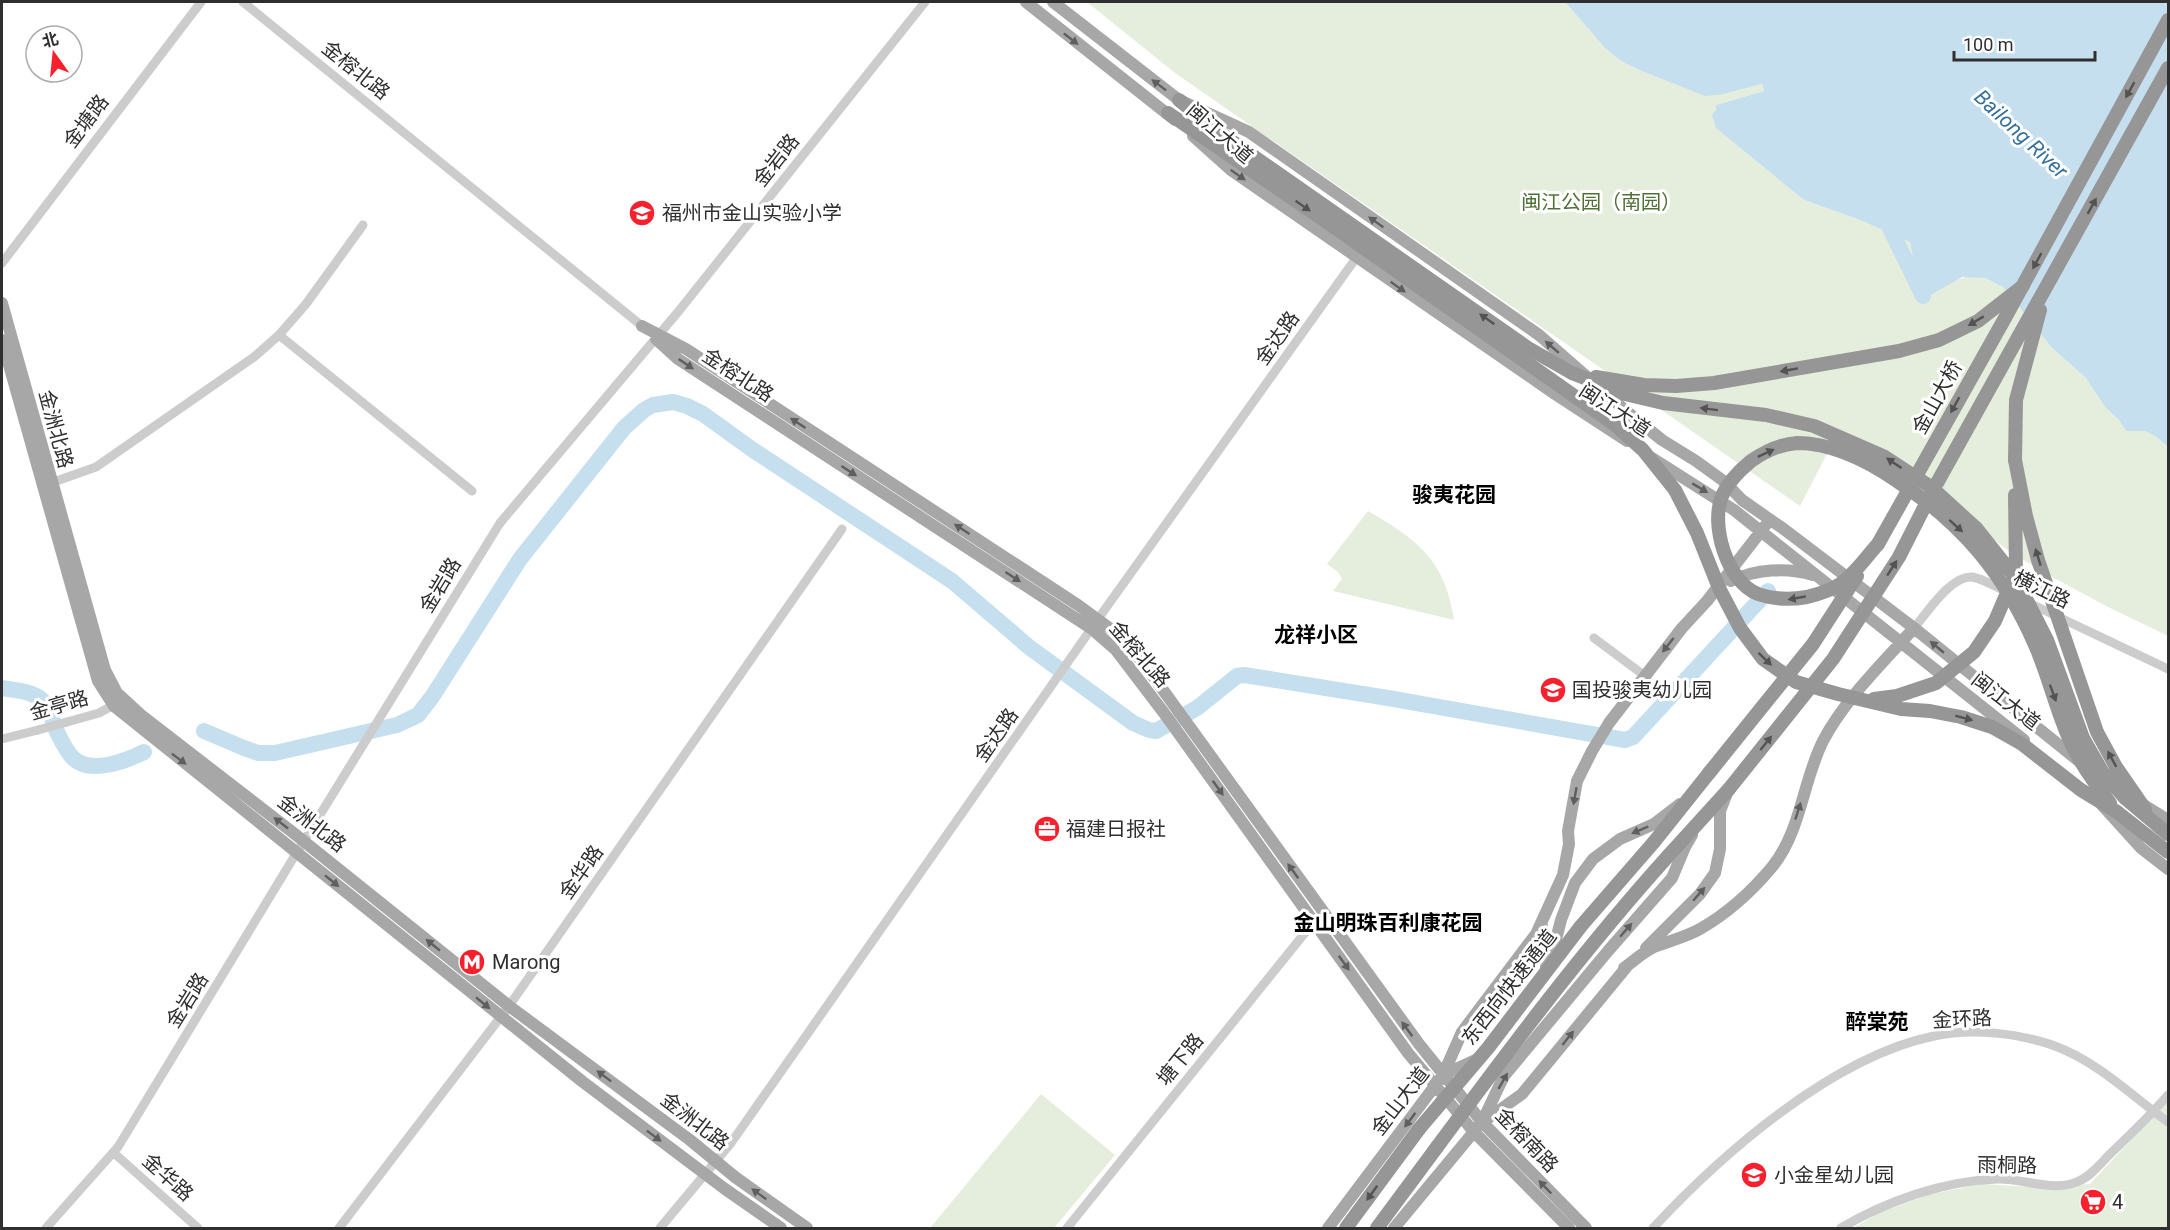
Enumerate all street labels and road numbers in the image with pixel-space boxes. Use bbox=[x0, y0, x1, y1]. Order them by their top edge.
street label: 金榕北路 bbox=[317, 36, 395, 104]
street label: 金塘路 bbox=[58, 90, 114, 152]
street label: 闽江大道 bbox=[1182, 98, 1258, 168]
street label: 金岩路 bbox=[748, 129, 804, 191]
street label: 金达路 bbox=[1250, 307, 1304, 369]
street label: 金榕北路 bbox=[698, 343, 778, 407]
street label: 金山大桥 bbox=[1907, 356, 1967, 438]
street label: 闽江大道 bbox=[1575, 378, 1655, 442]
street label: 金洲北路 bbox=[34, 387, 78, 471]
street label: 金岩路 bbox=[414, 553, 466, 617]
street label: 横江路 bbox=[2010, 565, 2074, 613]
street label: 金榕北路 bbox=[1105, 616, 1175, 692]
street label: 闽江大道 bbox=[1967, 667, 2045, 735]
street label: 金亭路 bbox=[27, 685, 91, 725]
street label: 金达路 bbox=[969, 704, 1023, 766]
street label: 金洲北路 bbox=[273, 789, 351, 857]
street label: 金华路 bbox=[554, 841, 608, 903]
street label: 东西向快速通道 bbox=[1456, 924, 1562, 1050]
street label: 金岩路 bbox=[161, 968, 213, 1032]
street label: 金环路 bbox=[1931, 1005, 1993, 1033]
street label: 塘下路 bbox=[1152, 1028, 1208, 1090]
street label: 金山大道 bbox=[1366, 1062, 1434, 1140]
street label: 金洲北路 bbox=[656, 1087, 734, 1155]
street label: 金榕南路 bbox=[1491, 1103, 1563, 1177]
street label: 金华路 bbox=[138, 1148, 198, 1206]
street label: 雨桐路 bbox=[1977, 1152, 2037, 1178]

